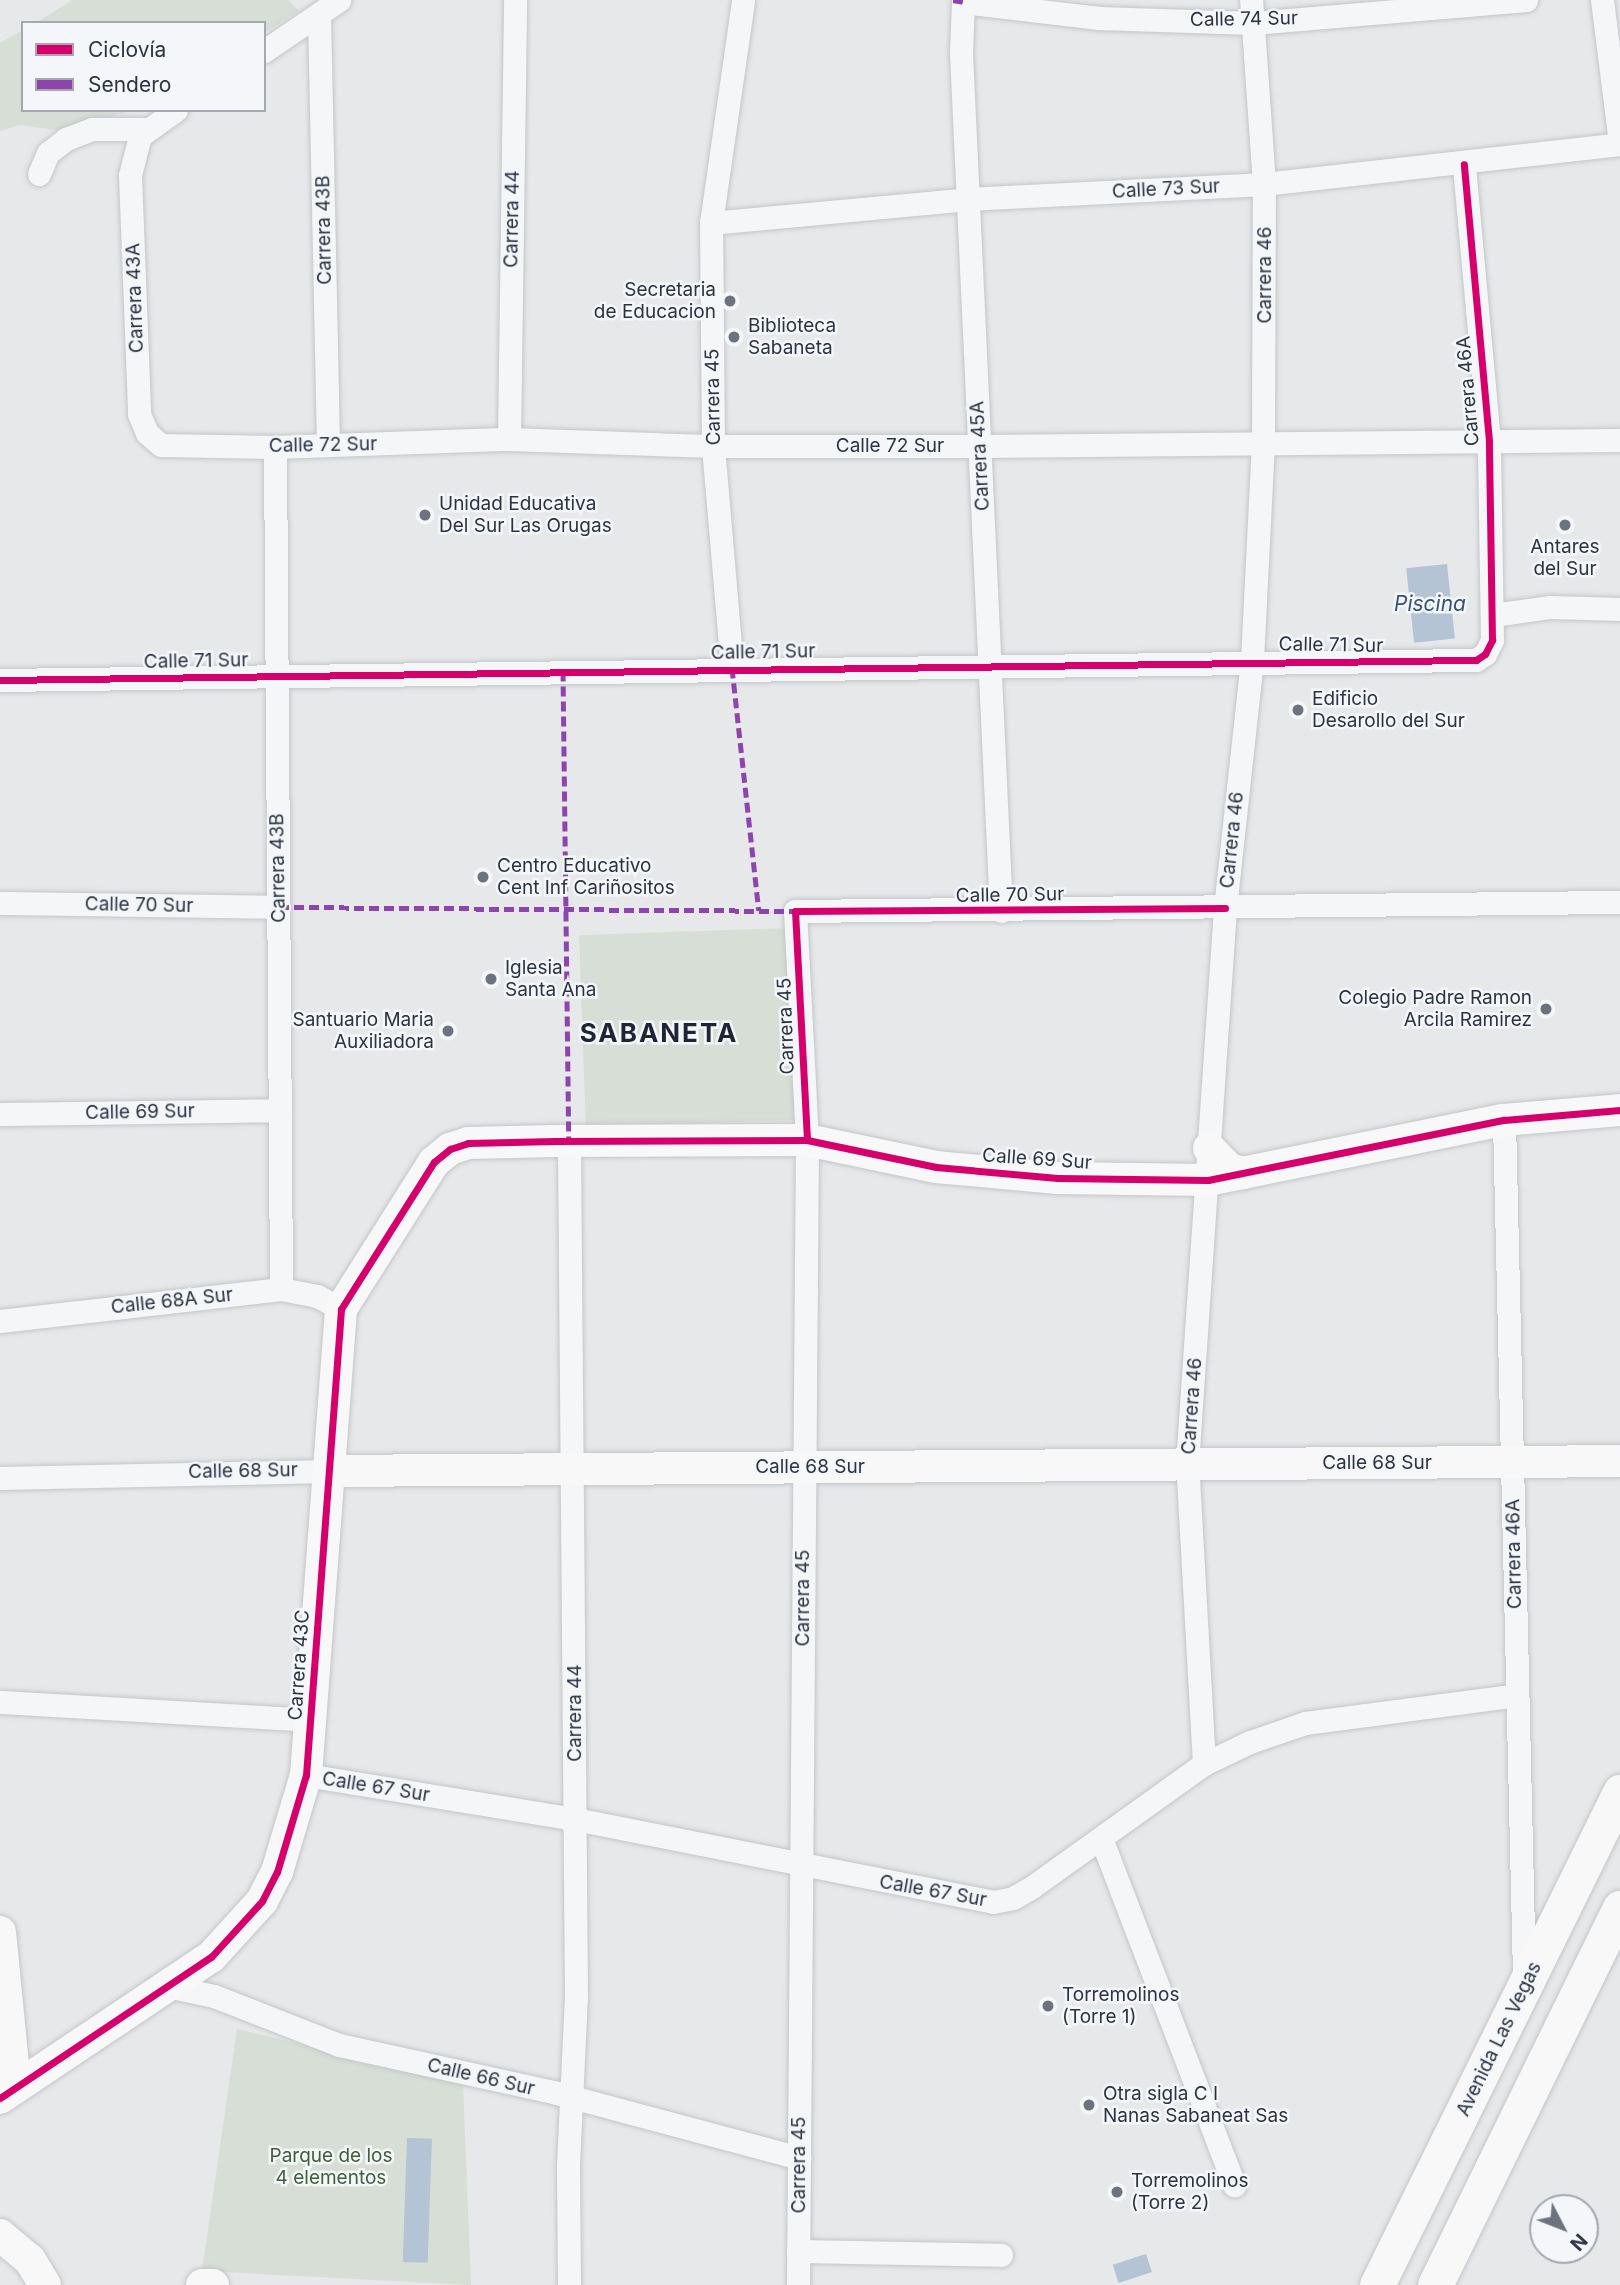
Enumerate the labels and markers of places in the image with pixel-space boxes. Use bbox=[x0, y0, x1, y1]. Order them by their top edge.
place label: Secretaria de Educacion bbox=[594, 279, 716, 323]
marker: Secretaria de Educacion bbox=[722, 293, 738, 309]
place label: Biblioteca Sabaneta bbox=[748, 315, 836, 359]
marker: Biblioteca Sabaneta bbox=[726, 329, 742, 345]
place label: Unidad Educativa Del Sur Las Orugas bbox=[439, 493, 612, 537]
marker: Unidad Educativa Del Sur Las Orugas bbox=[417, 507, 433, 523]
marker: Antares del Sur bbox=[1557, 517, 1573, 533]
place label: Antares del Sur bbox=[1530, 536, 1600, 580]
place label: Edificio Desarollo del Sur bbox=[1312, 688, 1465, 732]
marker: Edificio Desarollo del Sur bbox=[1290, 702, 1306, 718]
place label: Centro Educativo Cent Inf Cariñositos bbox=[497, 855, 675, 899]
marker: Centro Educativo Cent Inf Cariñositos bbox=[475, 869, 491, 885]
place label: Iglesia Santa Ana bbox=[505, 957, 596, 1001]
marker: Iglesia Santa Ana bbox=[483, 971, 499, 987]
place label: Colegio Padre Ramon Arcila Ramirez bbox=[1338, 987, 1532, 1031]
marker: Colegio Padre Ramon Arcila Ramirez bbox=[1538, 1001, 1554, 1017]
place label: Santuario Maria Auxiliadora bbox=[292, 1009, 434, 1053]
marker: Santuario Maria Auxiliadora bbox=[440, 1023, 456, 1039]
place label: Torremolinos (Torre 1) bbox=[1062, 1984, 1179, 2028]
marker: Torremolinos (Torre 1) bbox=[1040, 1998, 1056, 2014]
place label: Otra sigla C I Nanas Sabaneat Sas bbox=[1103, 2083, 1288, 2127]
marker: Otra sigla C I Nanas Sabaneat Sas bbox=[1081, 2097, 1097, 2113]
place label: Torremolinos (Torre 2) bbox=[1131, 2170, 1248, 2214]
marker: Torremolinos (Torre 2) bbox=[1109, 2184, 1125, 2200]

